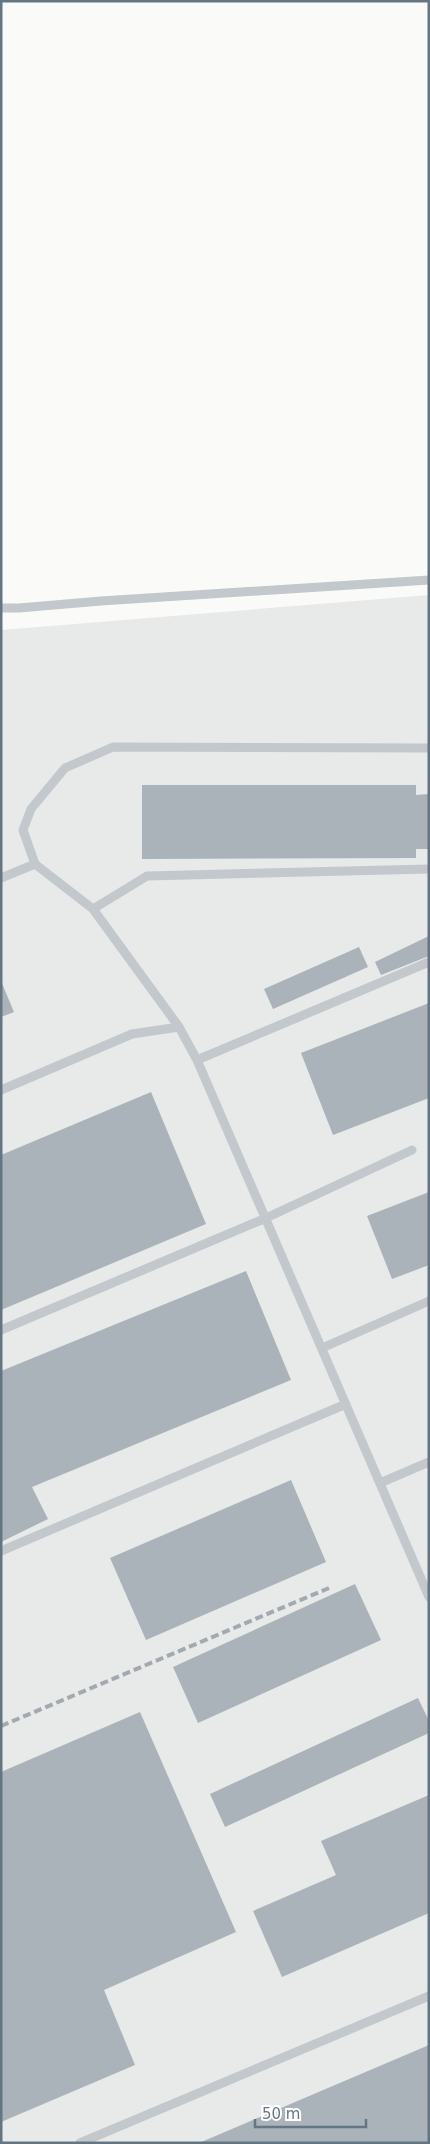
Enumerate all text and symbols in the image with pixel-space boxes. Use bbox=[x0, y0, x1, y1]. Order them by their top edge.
scale bar bbox=[255, 2096, 366, 2128]
text: 50 m bbox=[262, 2105, 300, 2123]

